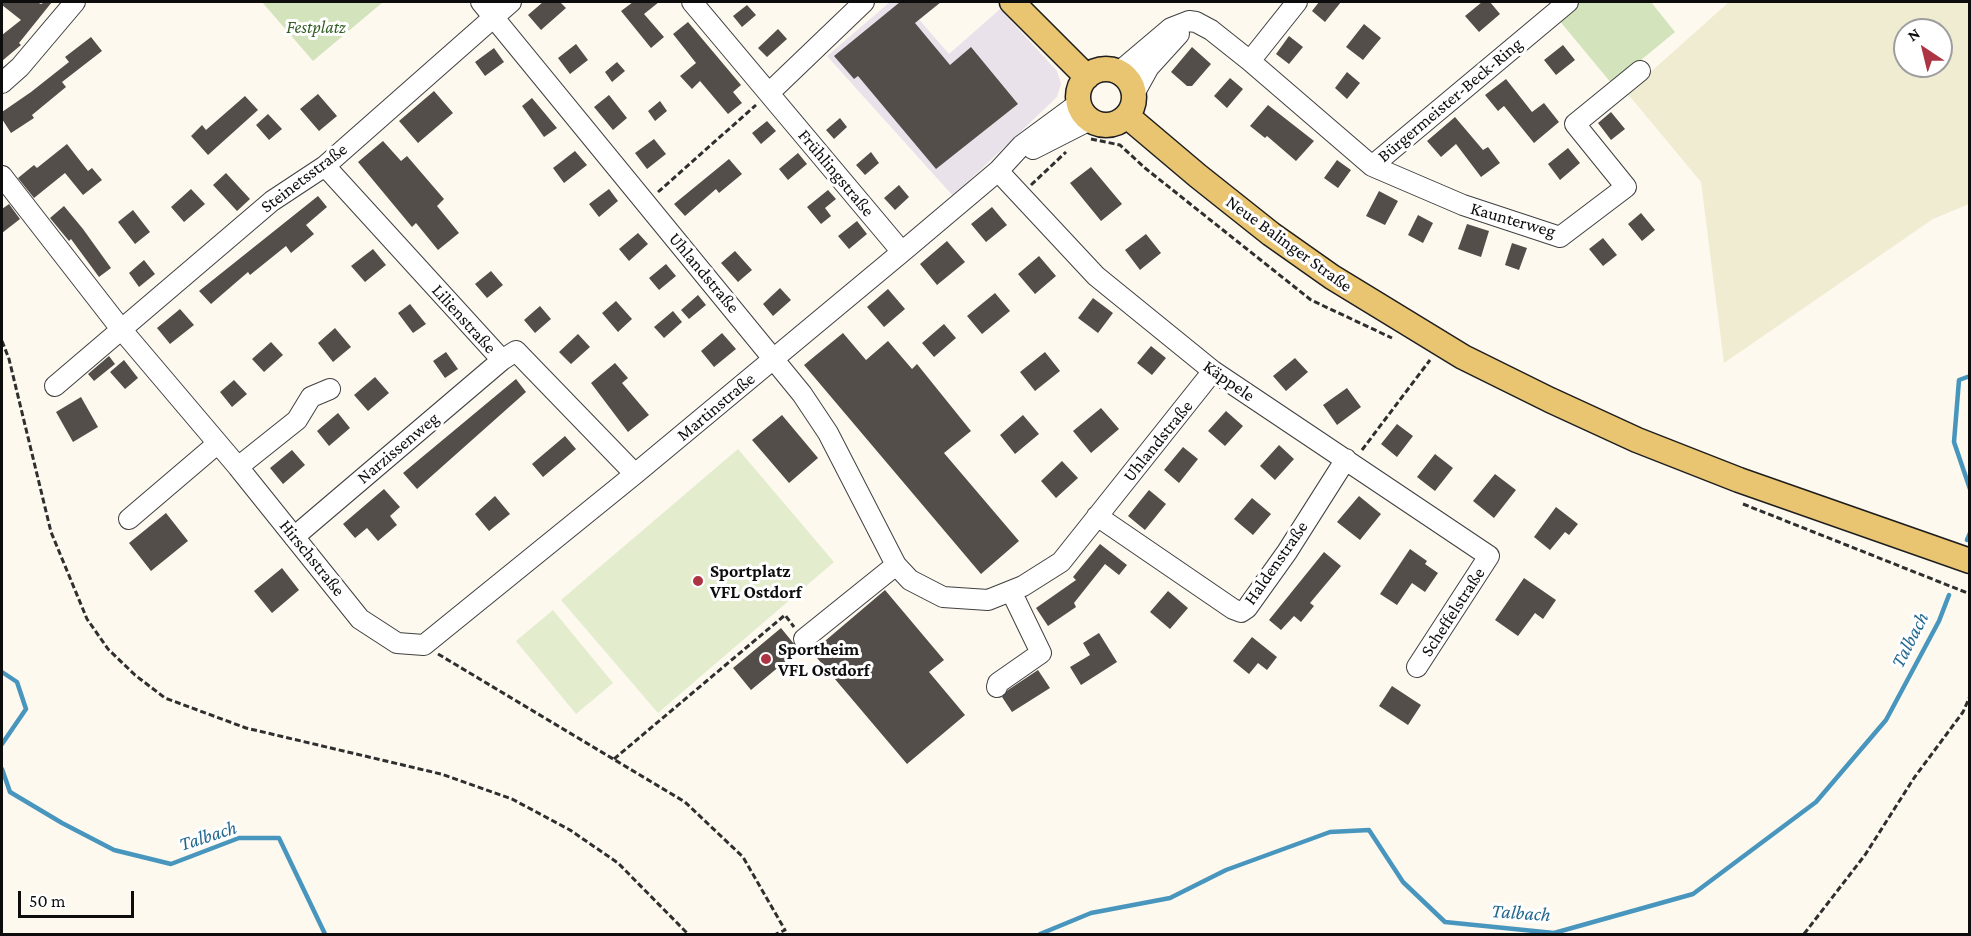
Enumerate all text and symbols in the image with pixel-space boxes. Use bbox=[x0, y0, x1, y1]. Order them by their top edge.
park label: Festplatz bbox=[286, 16, 346, 38]
north arrow bbox=[1893, 18, 1953, 78]
text: N bbox=[1904, 24, 1923, 45]
street label: Bürgermeister-Beck-Ring bbox=[1373, 33, 1527, 167]
street label: Frühlingstraße bbox=[793, 125, 879, 221]
street label: Steinetsstraße bbox=[257, 138, 351, 218]
street label: Neue Balinger Straße bbox=[1222, 191, 1356, 297]
street label: Kaunterweg bbox=[1468, 198, 1558, 242]
street label: Uhlandstraße bbox=[664, 228, 744, 318]
street label: Lilienstraße bbox=[427, 280, 501, 358]
street label: Käppele bbox=[1199, 356, 1259, 406]
street label: Martinstraße bbox=[673, 368, 759, 446]
street label: Uhlandstraße bbox=[1118, 396, 1198, 486]
street label: Narzissenweg bbox=[353, 408, 443, 488]
street label: Hirschstraße bbox=[275, 515, 349, 601]
street label: Haldenstraße bbox=[1239, 517, 1313, 609]
place label: Sportplatz VFL Ostdorf bbox=[710, 560, 802, 602]
street label: Scheffelstraße bbox=[1416, 563, 1490, 661]
marker: Sportplatz VFL Ostdorf bbox=[691, 574, 705, 588]
water label: Talbach bbox=[1886, 608, 1934, 672]
place label: Sportheim VFL Ostdorf bbox=[778, 638, 870, 680]
marker: Sportheim VFL Ostdorf bbox=[759, 652, 773, 666]
water label: Talbach bbox=[176, 815, 240, 857]
scale bar bbox=[21, 879, 136, 917]
text: 50 m bbox=[29, 891, 66, 911]
water label: Talbach bbox=[1491, 899, 1551, 927]

